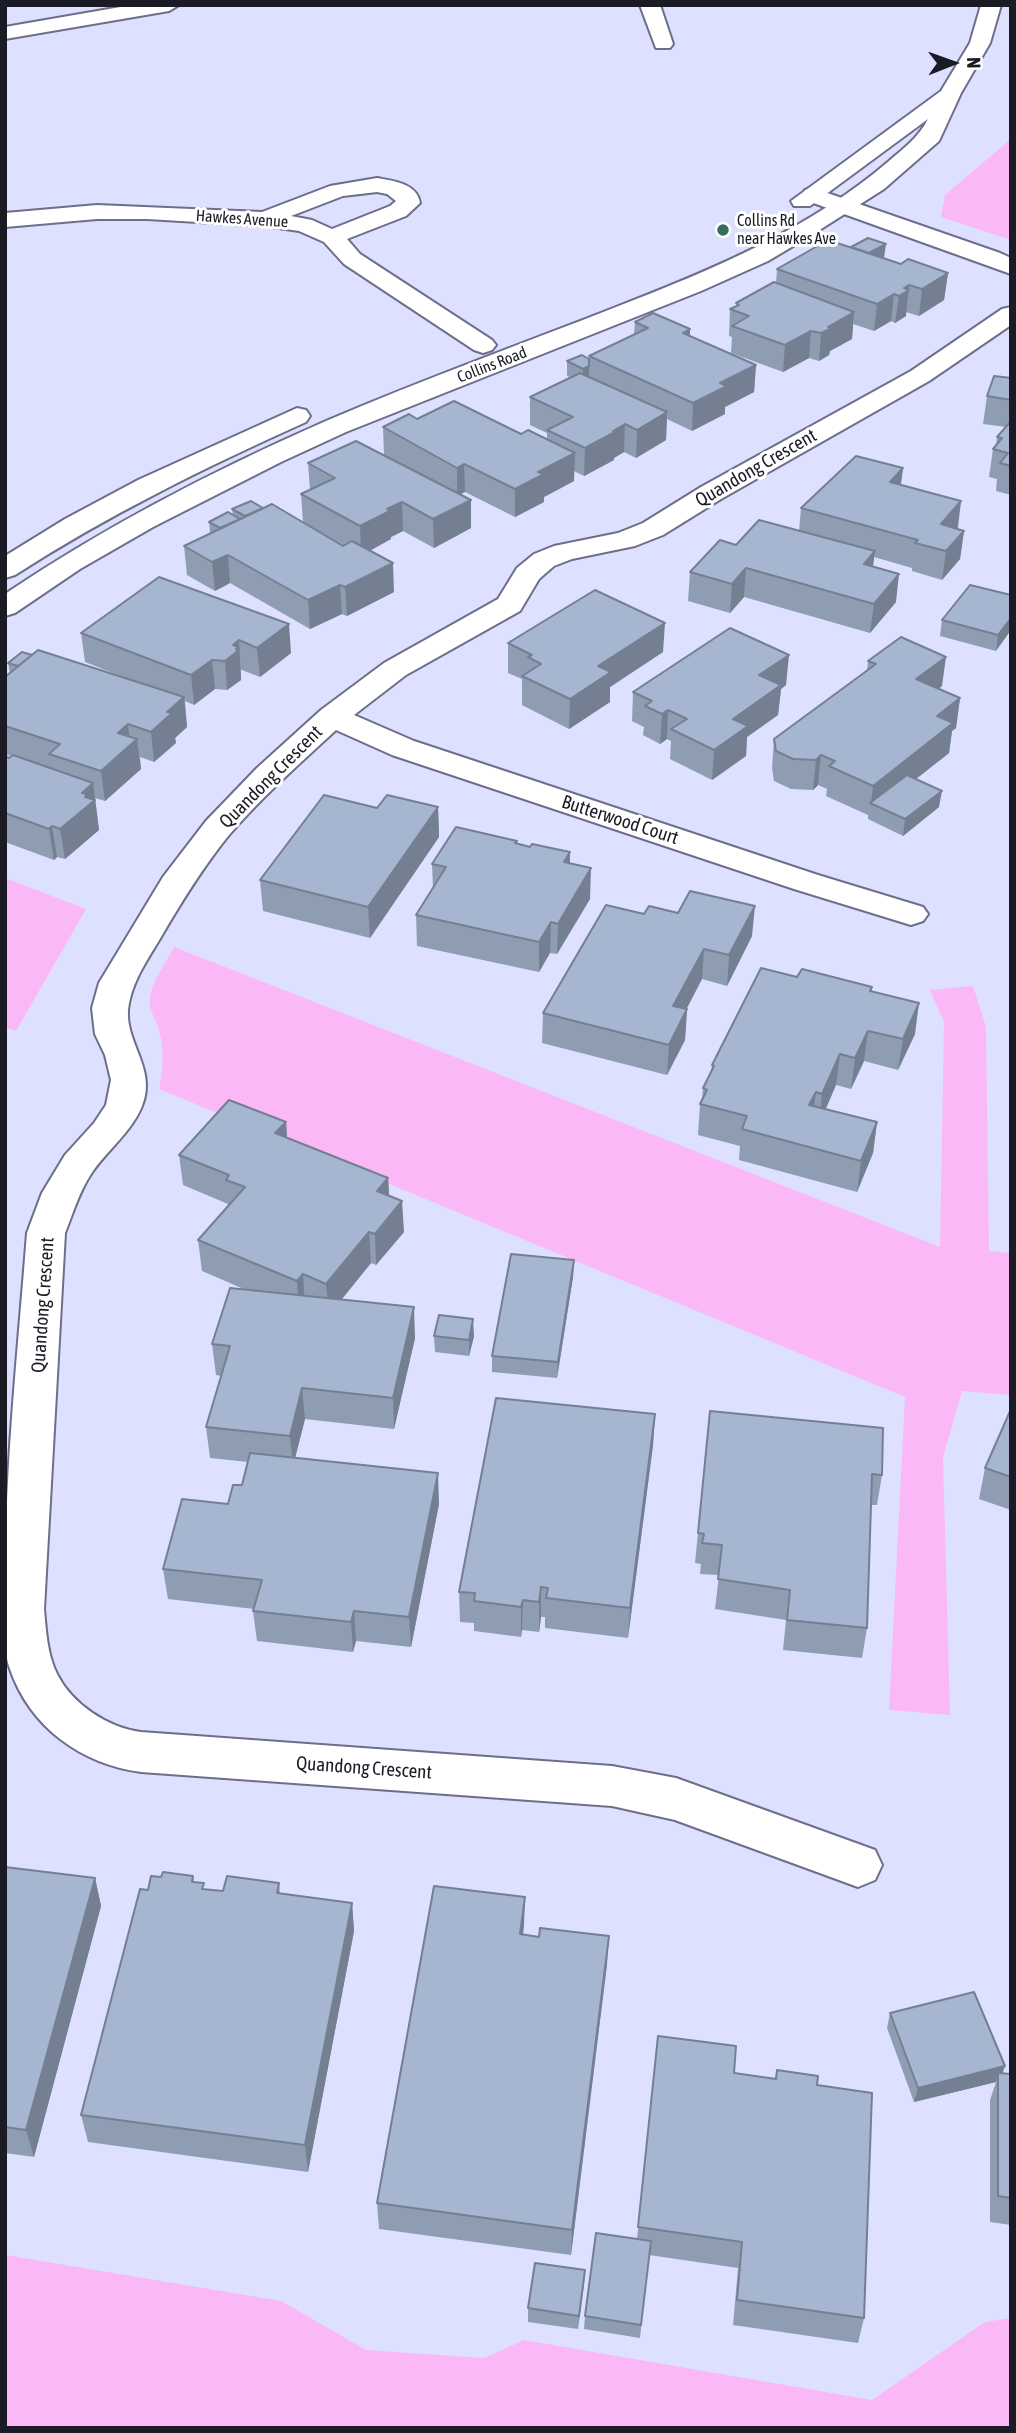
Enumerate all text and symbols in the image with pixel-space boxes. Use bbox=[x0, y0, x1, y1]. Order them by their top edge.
north arrow bbox=[918, 28, 988, 98]
text: N bbox=[963, 57, 985, 68]
street label: Hawkes Avenue bbox=[195, 206, 289, 232]
place label: Collins Rd near Hawkes Ave bbox=[737, 211, 836, 249]
marker: Collins Rd near Hawkes Ave bbox=[715, 222, 731, 238]
street label: Collins Road bbox=[454, 343, 530, 387]
street label: Quandong Crescent bbox=[691, 424, 821, 512]
street label: Quandong Crescent bbox=[215, 721, 327, 833]
street label: Butterwood Court bbox=[559, 790, 681, 850]
street label: Quandong Crescent bbox=[27, 1236, 59, 1374]
street label: Quandong Crescent bbox=[295, 1752, 433, 1784]

